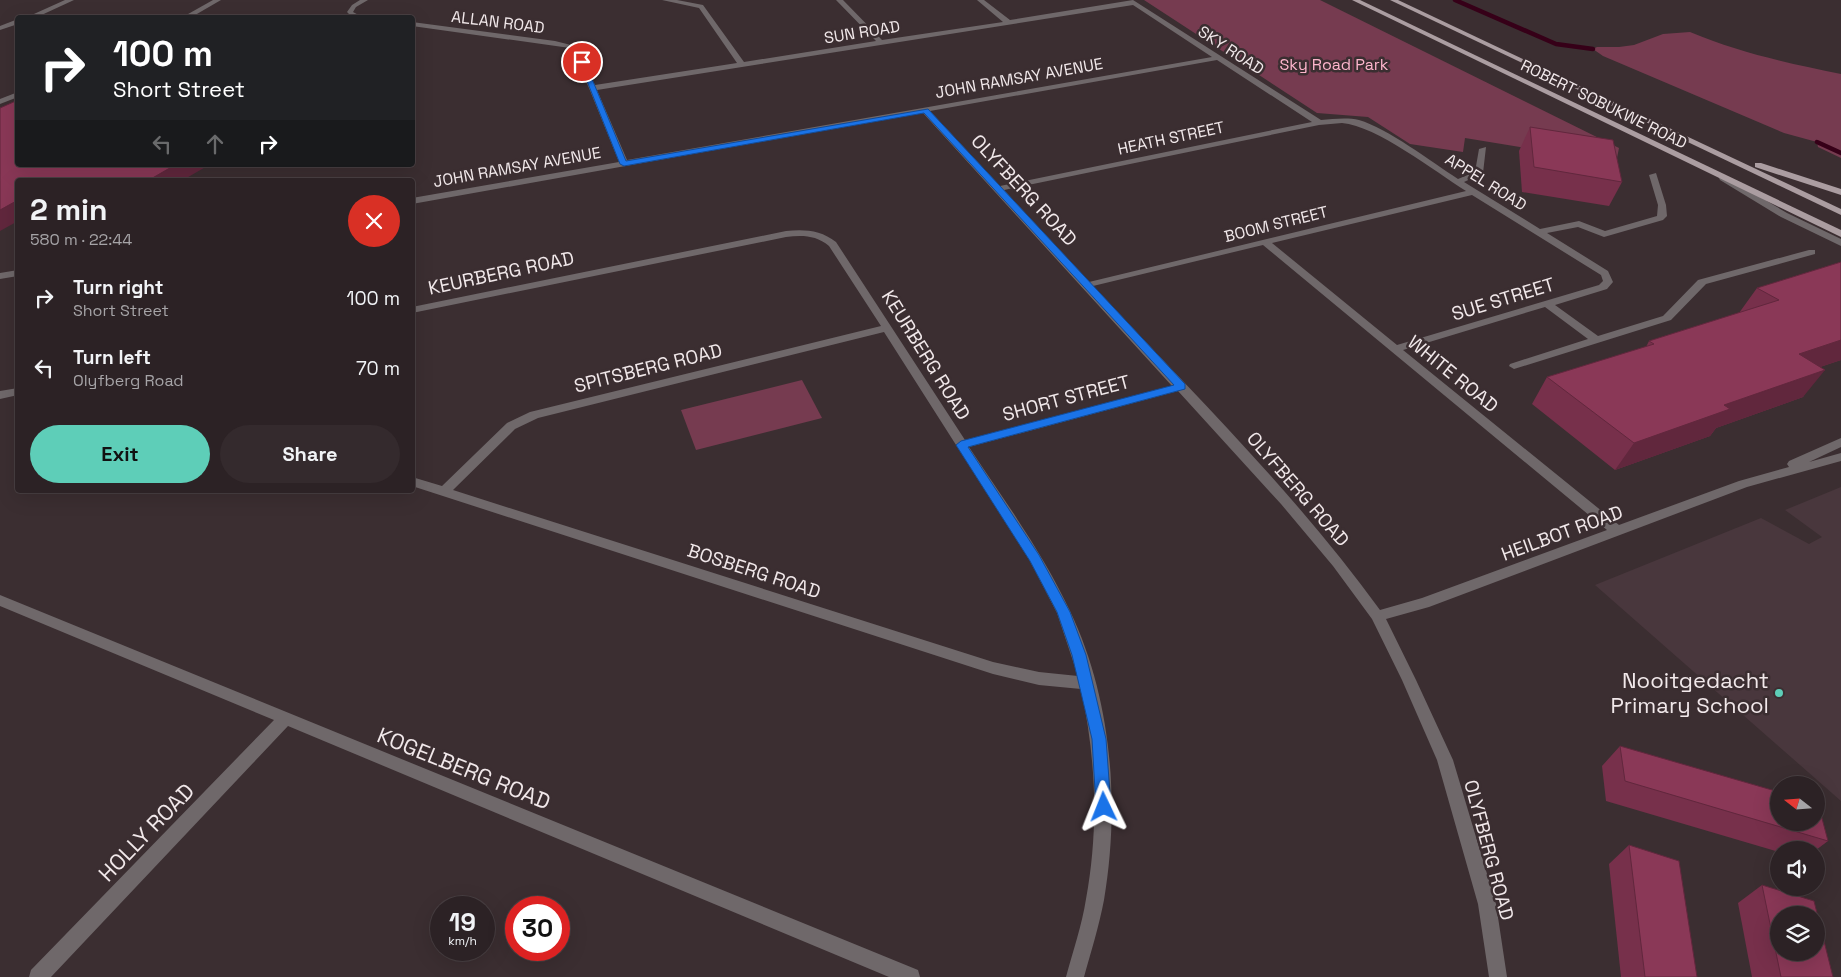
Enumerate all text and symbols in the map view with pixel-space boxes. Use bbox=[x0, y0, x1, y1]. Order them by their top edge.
street label: ALLAN ROAD bbox=[450, 6, 546, 38]
street label: SUN ROAD bbox=[823, 16, 901, 48]
street label: SKY ROAD bbox=[1194, 21, 1268, 79]
text: 100 m bbox=[113, 32, 213, 76]
icon: right bbox=[30, 35, 95, 100]
pin bbox=[561, 41, 603, 83]
icon: arrive bbox=[568, 48, 596, 76]
street label: JOHN RAMSAY AVENUE bbox=[934, 53, 1104, 103]
park label: Sky Road Park bbox=[1280, 54, 1389, 75]
street label: ROBERT SOBUKWE ROAD bbox=[1517, 55, 1691, 153]
text: Short Street bbox=[113, 75, 245, 103]
street label: HEATH STREET bbox=[1116, 116, 1226, 160]
street label: OLYFBERG ROAD bbox=[966, 129, 1082, 251]
icon: left bbox=[148, 130, 176, 158]
icon: ahead bbox=[201, 130, 229, 158]
icon: right bbox=[254, 130, 282, 158]
street label: JOHN RAMSAY AVENUE bbox=[432, 142, 602, 192]
street label: APPEL ROAD bbox=[1441, 149, 1531, 215]
text: 2 min bbox=[30, 190, 108, 229]
button: close bbox=[348, 195, 400, 247]
street label: BOOM STREET bbox=[1222, 201, 1330, 247]
text: 580 m · 22:44 bbox=[30, 229, 132, 250]
street label: KEURBERG ROAD bbox=[426, 245, 576, 301]
street label: SUE STREET bbox=[1448, 271, 1558, 327]
text: Turn right bbox=[73, 275, 163, 300]
icon: right bbox=[30, 284, 58, 312]
street label: KEURBERG ROAD bbox=[876, 285, 976, 425]
text: 100 m bbox=[346, 286, 400, 311]
text: Short Street bbox=[73, 300, 169, 321]
street label: WHITE ROAD bbox=[1403, 330, 1503, 418]
street label: SPITSBERG ROAD bbox=[571, 338, 725, 398]
text: Turn left bbox=[73, 345, 151, 370]
icon: left bbox=[30, 354, 58, 382]
text: 70 m bbox=[356, 356, 400, 381]
street label: SHORT STREET bbox=[1000, 369, 1132, 427]
text: Olyfberg Road bbox=[73, 370, 184, 391]
button: Exit bbox=[30, 425, 210, 483]
button: Share bbox=[220, 425, 400, 483]
street label: OLYFBERG ROAD bbox=[1241, 426, 1355, 552]
street label: HEILBOT ROAD bbox=[1498, 499, 1626, 567]
street label: BOSBERG ROAD bbox=[684, 538, 824, 604]
place label: Nooitgedacht Primary School bbox=[1610, 666, 1769, 719]
marker: Nooitgedacht Primary School bbox=[1773, 687, 1785, 699]
street label: KOGELBERG ROAD bbox=[373, 721, 555, 815]
north arrow bbox=[1770, 776, 1825, 831]
map controls bbox=[1770, 776, 1825, 961]
street label: HOLLY ROAD bbox=[92, 777, 200, 887]
street label: OLYFBERG ROAD bbox=[1458, 777, 1520, 923]
position arrow bbox=[1077, 780, 1129, 832]
button: sound bbox=[1770, 841, 1825, 896]
speed limit sign: 30 bbox=[505, 896, 570, 961]
text: 19 bbox=[449, 906, 476, 938]
button: layers bbox=[1770, 906, 1825, 961]
text: km/h bbox=[448, 933, 477, 949]

